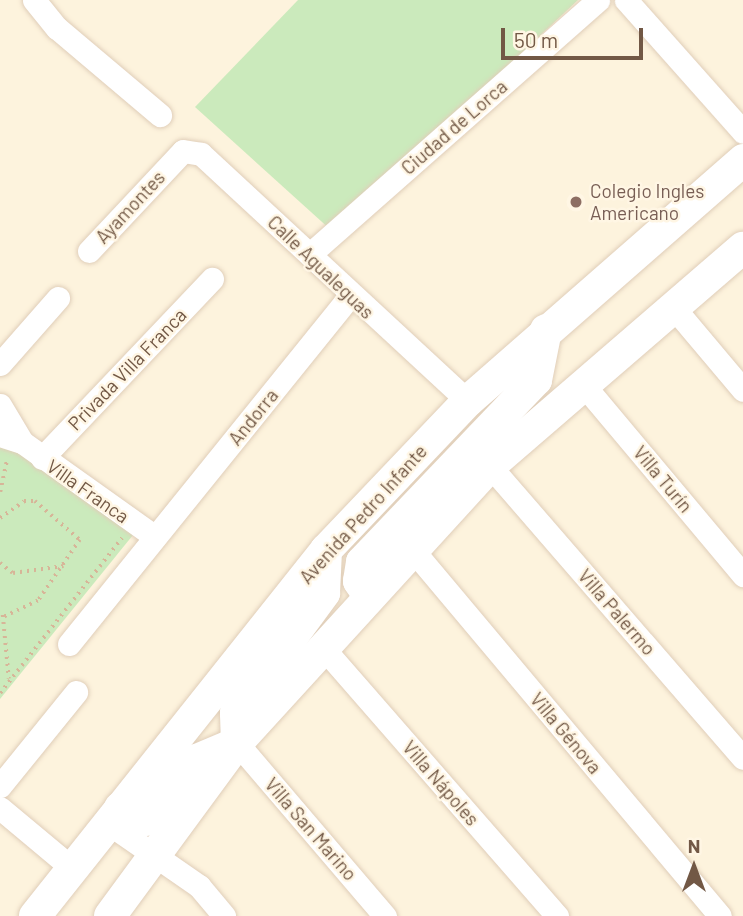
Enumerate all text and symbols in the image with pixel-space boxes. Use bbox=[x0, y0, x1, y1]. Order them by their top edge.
scale bar bbox=[505, 14, 647, 58]
text: 50 m bbox=[514, 27, 558, 52]
street label: Ciudad de Lorca bbox=[396, 75, 512, 179]
street label: Ayamontes bbox=[91, 166, 169, 248]
place label: Colegio Ingles Americano bbox=[590, 180, 704, 224]
marker: Colegio Ingles Americano bbox=[568, 194, 584, 210]
street label: Calle Agualeguas bbox=[263, 211, 379, 323]
street label: Privada Villa Franca bbox=[63, 303, 191, 435]
street label: Andorra bbox=[223, 384, 283, 450]
street label: Avenida Pedro Infante bbox=[294, 440, 432, 588]
street label: Villa Turín bbox=[629, 441, 697, 517]
street label: Villa Franca bbox=[42, 454, 134, 528]
street label: Villa Palermo bbox=[573, 564, 661, 660]
street label: Villa Génova bbox=[526, 688, 606, 778]
street label: Villa Nápoles bbox=[398, 736, 484, 830]
street label: Villa San Marino bbox=[260, 773, 362, 885]
north arrow bbox=[659, 832, 729, 902]
text: N bbox=[688, 834, 700, 857]

